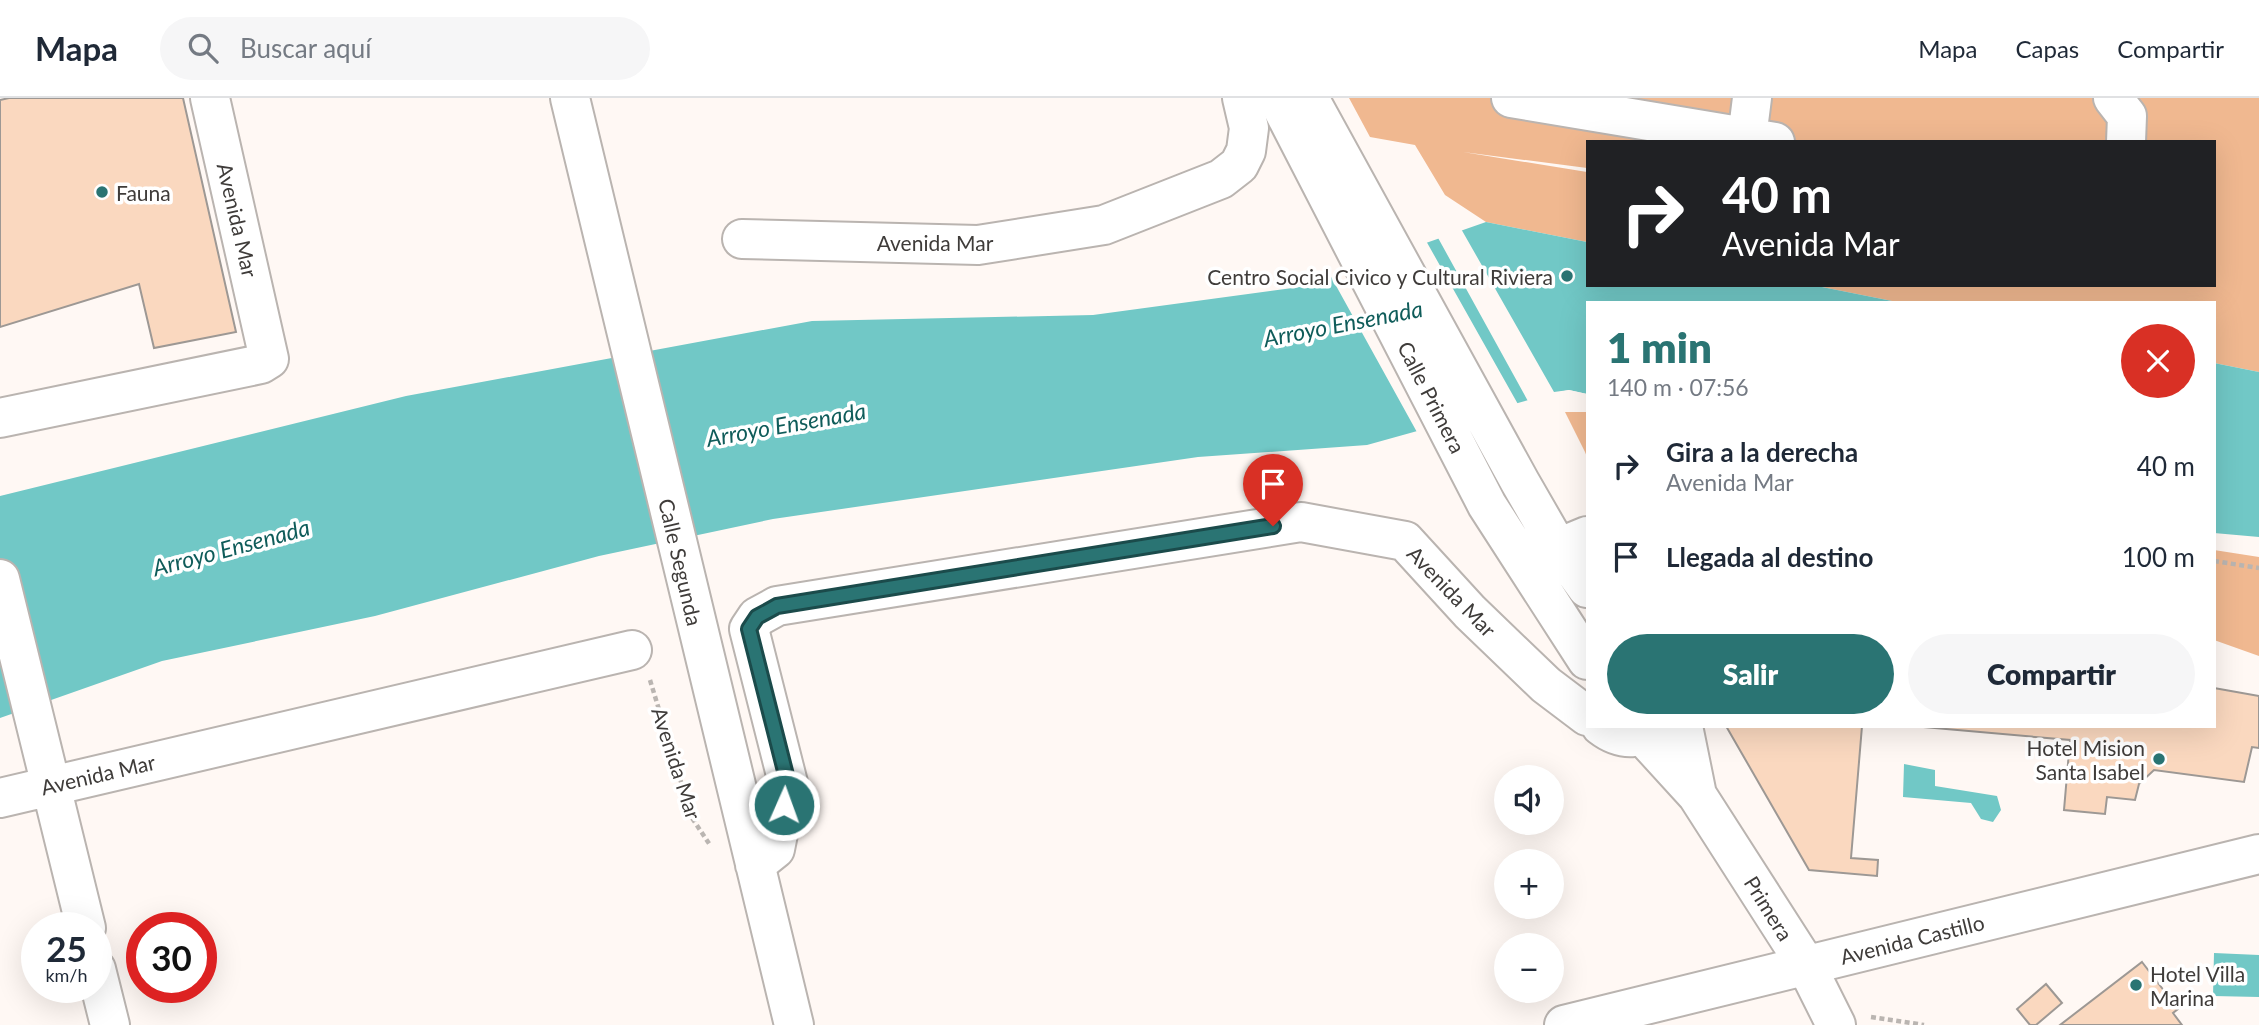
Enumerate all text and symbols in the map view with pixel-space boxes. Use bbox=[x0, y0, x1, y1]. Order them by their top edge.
search box bbox=[160, 17, 650, 80]
text: Mapa bbox=[35, 28, 118, 68]
icon: search bbox=[184, 29, 222, 67]
text: Buscar aquí bbox=[240, 32, 371, 64]
text: Mapa bbox=[1918, 34, 1977, 63]
text: Capas bbox=[2015, 34, 2079, 63]
text: Compartir bbox=[2117, 34, 2224, 63]
street label: Avenida Mar bbox=[213, 160, 263, 280]
text: 40 m bbox=[1722, 165, 1832, 223]
icon: right bbox=[1607, 168, 1698, 259]
place label: Fauna bbox=[116, 180, 171, 205]
marker: Fauna bbox=[94, 184, 110, 200]
text: Avenida Mar bbox=[1722, 224, 1900, 263]
street label: Avenida Mar bbox=[877, 230, 994, 255]
place label: Centro Social Civico y Cultural Riviera bbox=[1207, 264, 1553, 289]
marker: Centro Social Civico y Cultural Riviera bbox=[1559, 268, 1575, 284]
water label: Arroyo Ensenada bbox=[1260, 294, 1425, 352]
text: 1 min bbox=[1607, 322, 1712, 372]
button: close bbox=[2121, 324, 2195, 398]
street label: Calle Primera bbox=[1393, 337, 1471, 457]
text: 140 m · 07:56 bbox=[1607, 373, 1749, 401]
water label: Arroyo Ensenada bbox=[703, 396, 868, 452]
text: Gira a la derecha bbox=[1666, 436, 1858, 468]
icon: right bbox=[1607, 447, 1645, 485]
text: 40 m bbox=[2137, 450, 2195, 482]
pin bbox=[1243, 454, 1303, 526]
icon: arrive bbox=[1254, 465, 1292, 503]
text: Avenida Mar bbox=[1666, 468, 1794, 496]
street label: Calle Segunda bbox=[654, 496, 708, 628]
water label: Arroyo Ensenada bbox=[148, 513, 313, 582]
icon: arrive bbox=[1607, 538, 1645, 576]
street label: Avenida Mar bbox=[1403, 540, 1502, 642]
text: Llegada al destino bbox=[1666, 541, 1873, 573]
text: 100 m bbox=[2122, 541, 2195, 573]
button: Salir bbox=[1607, 634, 1894, 714]
button: Compartir bbox=[1908, 634, 2195, 714]
street label: Avenida Mar bbox=[647, 704, 707, 823]
place label: Hotel Mision Santa Isabel bbox=[2027, 735, 2145, 784]
street label: Avenida Mar bbox=[38, 749, 158, 799]
marker: Hotel Mision Santa Isabel bbox=[2151, 751, 2167, 767]
map controls bbox=[1494, 765, 1564, 1003]
button: sound bbox=[1494, 765, 1564, 835]
position arrow bbox=[747, 768, 821, 842]
button: + bbox=[1494, 849, 1564, 919]
street label: Primera bbox=[1739, 871, 1799, 945]
street label: Avenida Castillo bbox=[1837, 909, 1987, 969]
speed limit sign: 30 bbox=[126, 912, 217, 1003]
text: 25 bbox=[46, 927, 87, 969]
button: − bbox=[1494, 933, 1564, 1003]
place label: Hotel Villa Marina bbox=[2150, 961, 2245, 1010]
text: km/h bbox=[45, 964, 88, 986]
marker: Hotel Villa Marina bbox=[2128, 977, 2144, 993]

